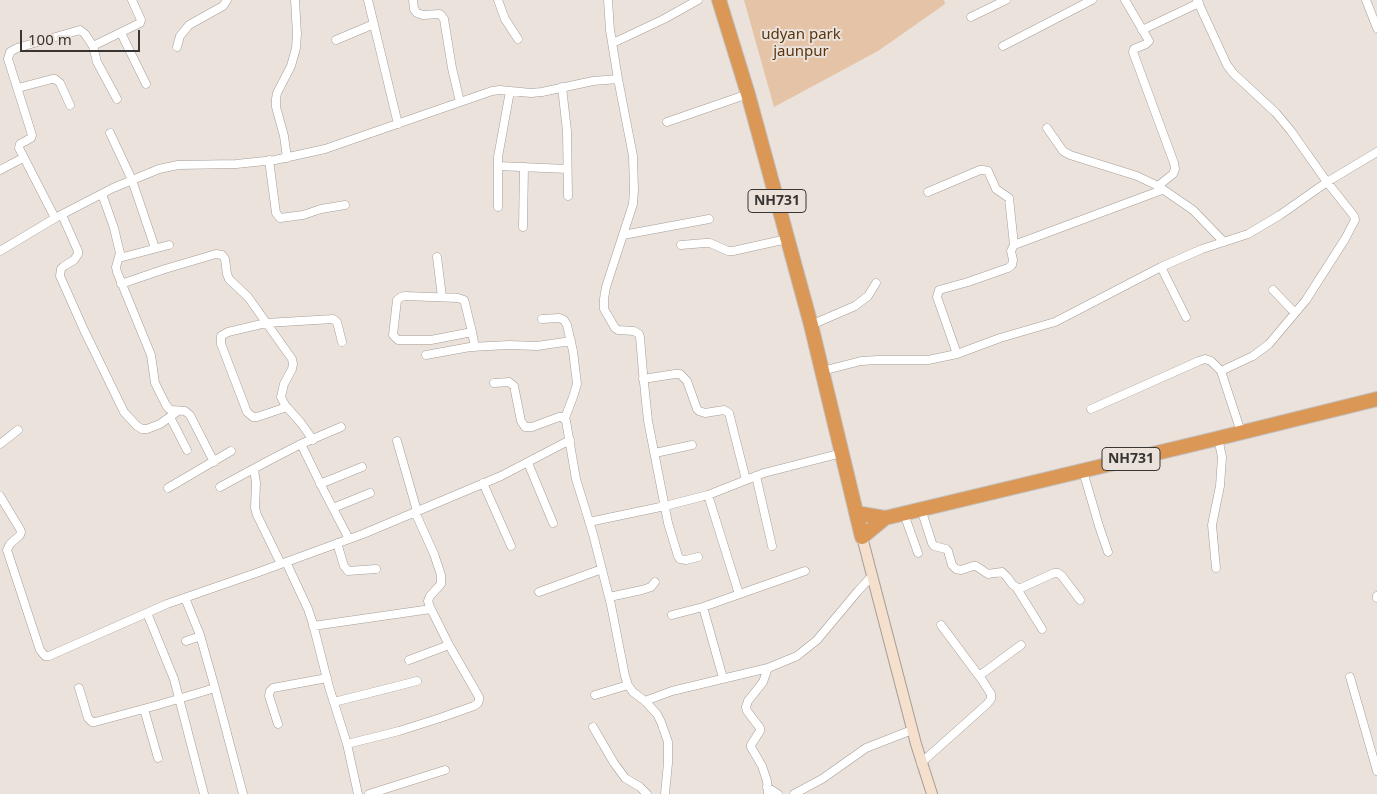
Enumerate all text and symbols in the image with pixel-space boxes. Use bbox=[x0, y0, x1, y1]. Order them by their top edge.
scale bar bbox=[22, 20, 142, 52]
park label: udyan park jaunpur bbox=[761, 26, 841, 61]
text: 100 m bbox=[28, 29, 72, 49]
road number: NH731 bbox=[748, 190, 806, 212]
road number: NH731 bbox=[1102, 448, 1160, 470]

